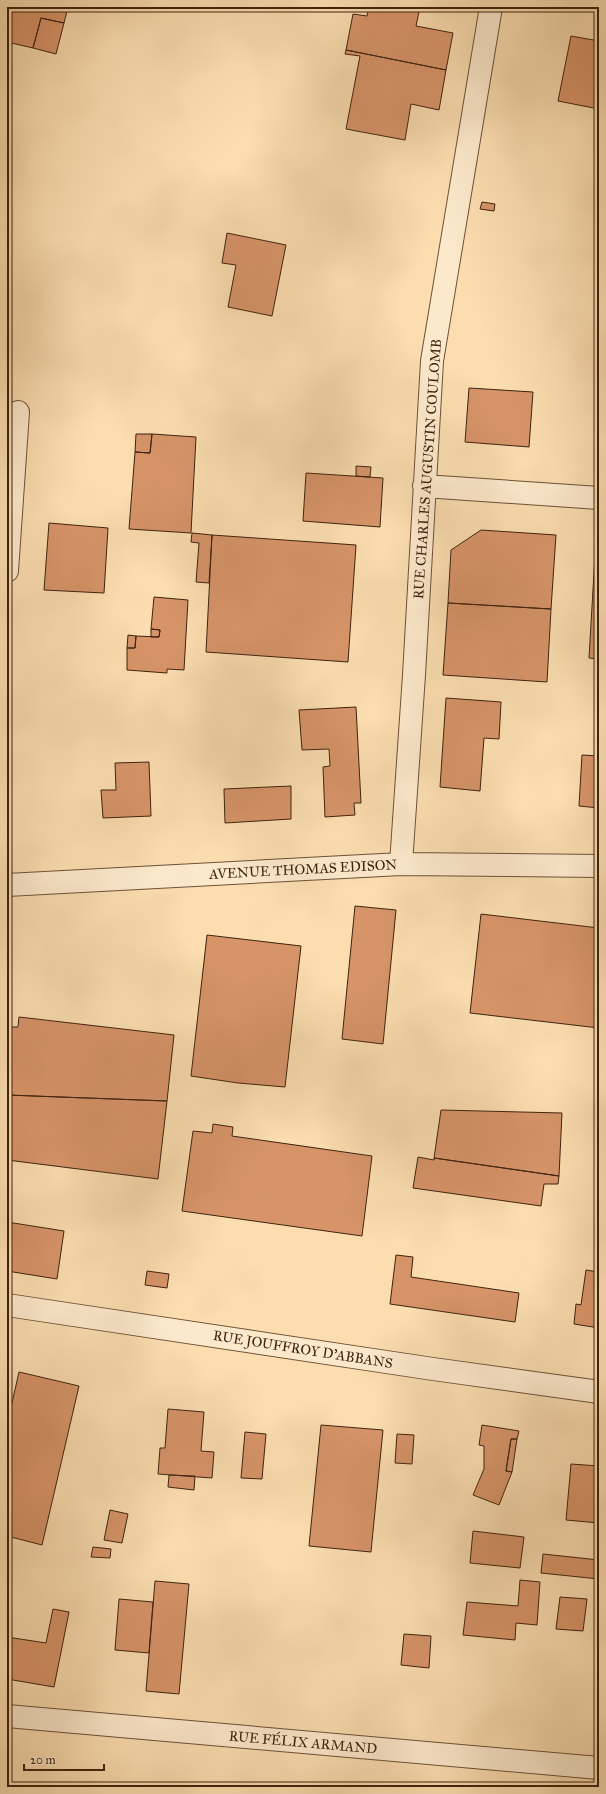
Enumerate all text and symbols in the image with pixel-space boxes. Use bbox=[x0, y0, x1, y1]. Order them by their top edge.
street label: RUE CHARLES AUGUSTIN COULOMB bbox=[410, 338, 445, 600]
street label: AVENUE THOMAS EDISON bbox=[208, 856, 398, 883]
street label: RUE JOUFFROY D'ABBANS bbox=[212, 1327, 394, 1373]
street label: RUE FÉLIX ARMAND bbox=[228, 1726, 378, 1757]
scale bar bbox=[24, 1746, 104, 1772]
text: 20 m bbox=[30, 1753, 56, 1767]

